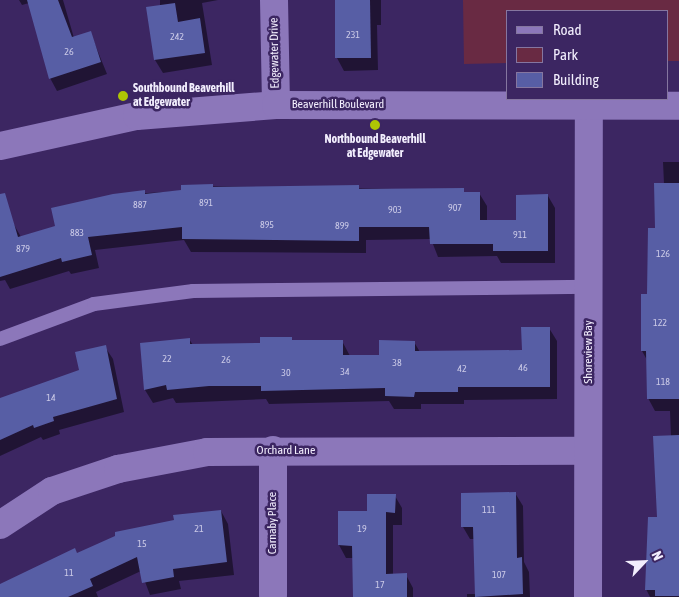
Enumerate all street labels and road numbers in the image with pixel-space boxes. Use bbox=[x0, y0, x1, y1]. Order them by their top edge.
street label: Edgewater Drive bbox=[267, 17, 283, 89]
street label: Beaverhill Boulevard bbox=[292, 98, 384, 112]
street label: Shoreview Bay bbox=[582, 320, 596, 384]
street label: Orchard Lane bbox=[257, 444, 315, 458]
street label: Carnaby Place bbox=[266, 492, 280, 554]

